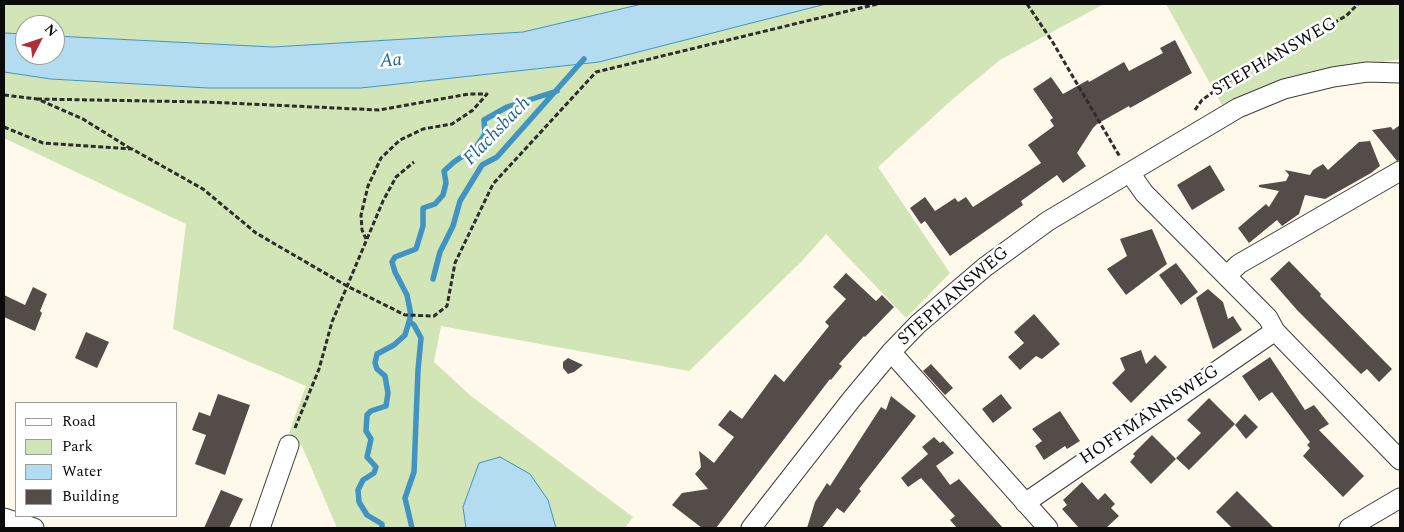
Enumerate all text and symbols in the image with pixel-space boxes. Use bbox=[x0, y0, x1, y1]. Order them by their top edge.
street label: STEPHANSWEG bbox=[1209, 14, 1341, 102]
north arrow bbox=[15, 15, 65, 65]
text: N bbox=[39, 19, 63, 42]
water label: Aa bbox=[379, 50, 403, 74]
water label: Flachsbach bbox=[460, 93, 536, 171]
street label: STEPHANSWEG bbox=[894, 243, 1014, 351]
street label: HOFFMANNSWEG bbox=[1076, 361, 1224, 471]
legend bbox=[15, 402, 178, 517]
text: Road bbox=[62, 410, 96, 433]
text: Park bbox=[62, 435, 93, 458]
text: Water bbox=[62, 460, 102, 483]
text: Building bbox=[62, 485, 119, 508]

